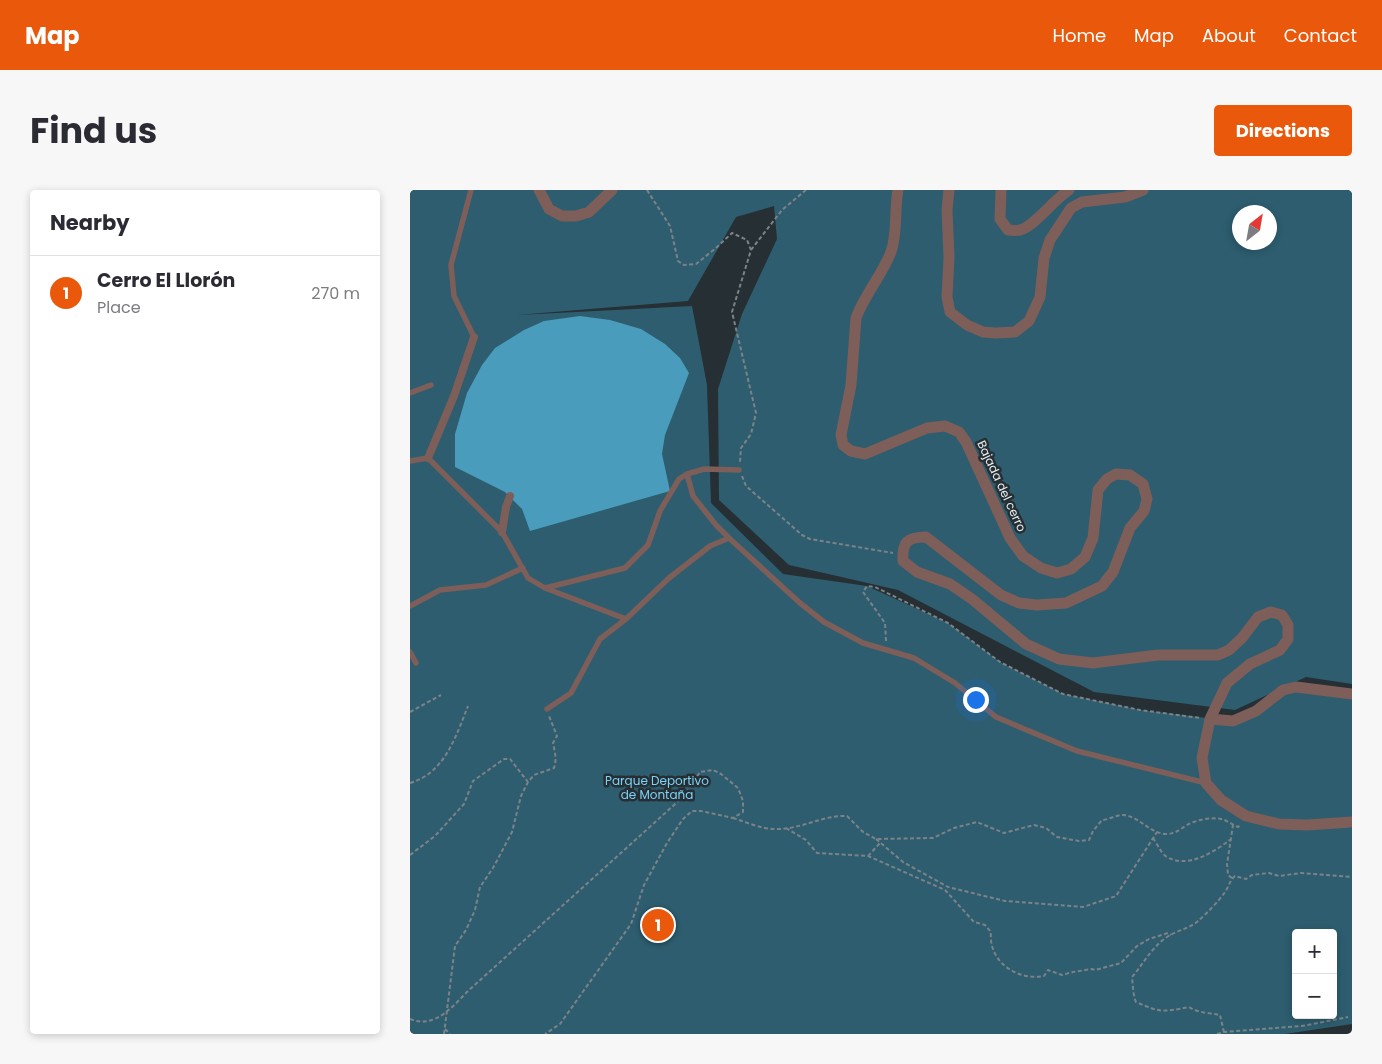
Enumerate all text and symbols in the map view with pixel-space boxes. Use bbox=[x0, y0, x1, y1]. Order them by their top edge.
text: Map bbox=[25, 19, 80, 52]
text: Home bbox=[1052, 23, 1106, 48]
text: Map bbox=[1134, 23, 1174, 48]
text: About bbox=[1202, 23, 1256, 48]
text: Contact bbox=[1284, 23, 1357, 48]
button: Directions bbox=[1214, 105, 1352, 156]
text: Find us bbox=[30, 106, 157, 155]
north arrow bbox=[1232, 205, 1277, 250]
text: Nearby bbox=[50, 208, 130, 237]
text: Cerro El Llorón bbox=[97, 267, 235, 294]
text: 1 bbox=[63, 282, 69, 305]
text: 270 m bbox=[311, 282, 360, 305]
text: Place bbox=[97, 296, 141, 319]
street label: Bajada del cerro bbox=[973, 438, 1031, 535]
your location bbox=[963, 687, 989, 713]
park label: Parque Deportivo de Montaña bbox=[605, 772, 709, 803]
pin: 1 bbox=[642, 906, 674, 944]
map controls bbox=[1292, 929, 1337, 1019]
button: + bbox=[1292, 929, 1337, 974]
button: − bbox=[1292, 974, 1337, 1019]

